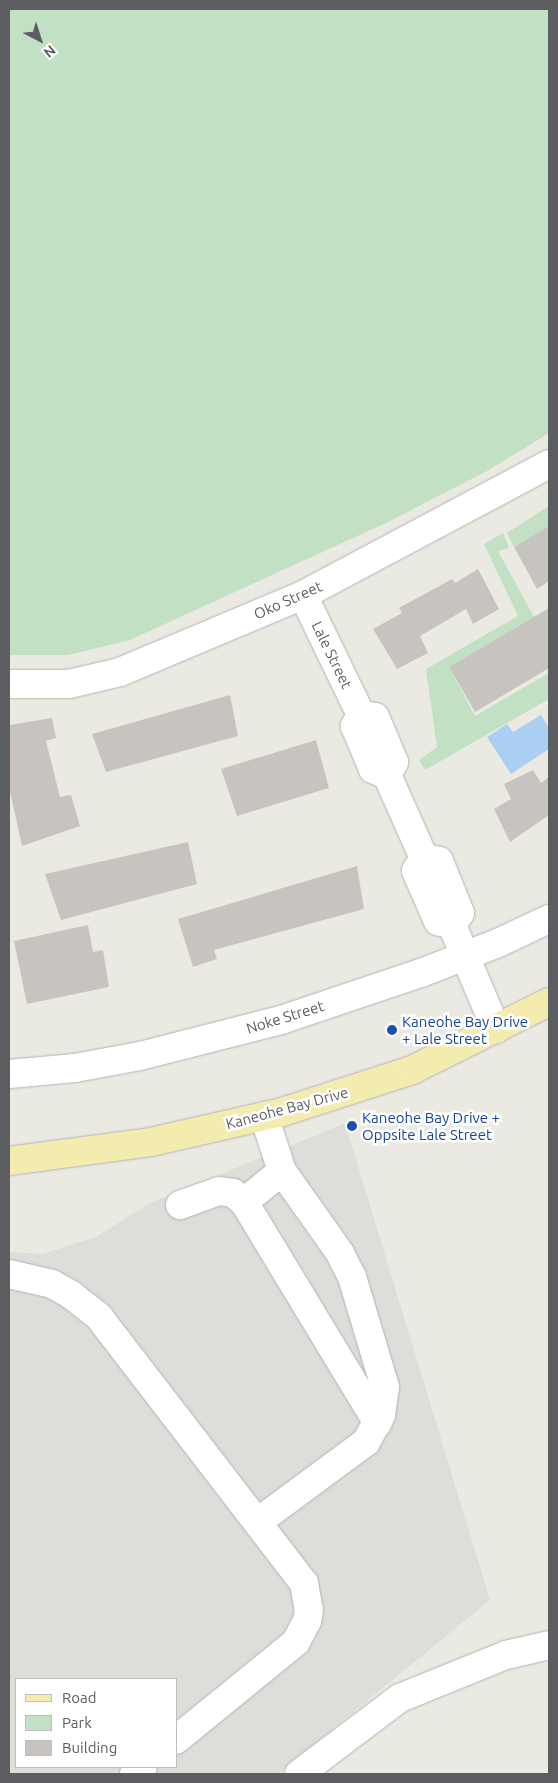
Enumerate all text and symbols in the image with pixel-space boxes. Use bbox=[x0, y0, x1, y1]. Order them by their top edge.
north arrow bbox=[15, 15, 65, 65]
text: N bbox=[41, 42, 59, 61]
street label: Oko Street bbox=[251, 577, 325, 623]
street label: Lale Street bbox=[308, 618, 356, 692]
street label: Noke Street bbox=[244, 997, 326, 1037]
place label: Kaneohe Bay Drive + Lale Street bbox=[402, 1012, 528, 1047]
marker: Kaneohe Bay Drive + Lale Street bbox=[386, 1024, 398, 1036]
street label: Kaneohe Bay Drive bbox=[224, 1083, 350, 1133]
place label: Kaneohe Bay Drive + Oppsite Lale Street bbox=[362, 1108, 500, 1143]
marker: Kaneohe Bay Drive + Oppsite Lale Street bbox=[346, 1120, 358, 1132]
legend bbox=[15, 1678, 178, 1768]
text: Road bbox=[62, 1689, 97, 1706]
text: Park bbox=[62, 1714, 92, 1731]
text: Building bbox=[62, 1739, 117, 1756]

